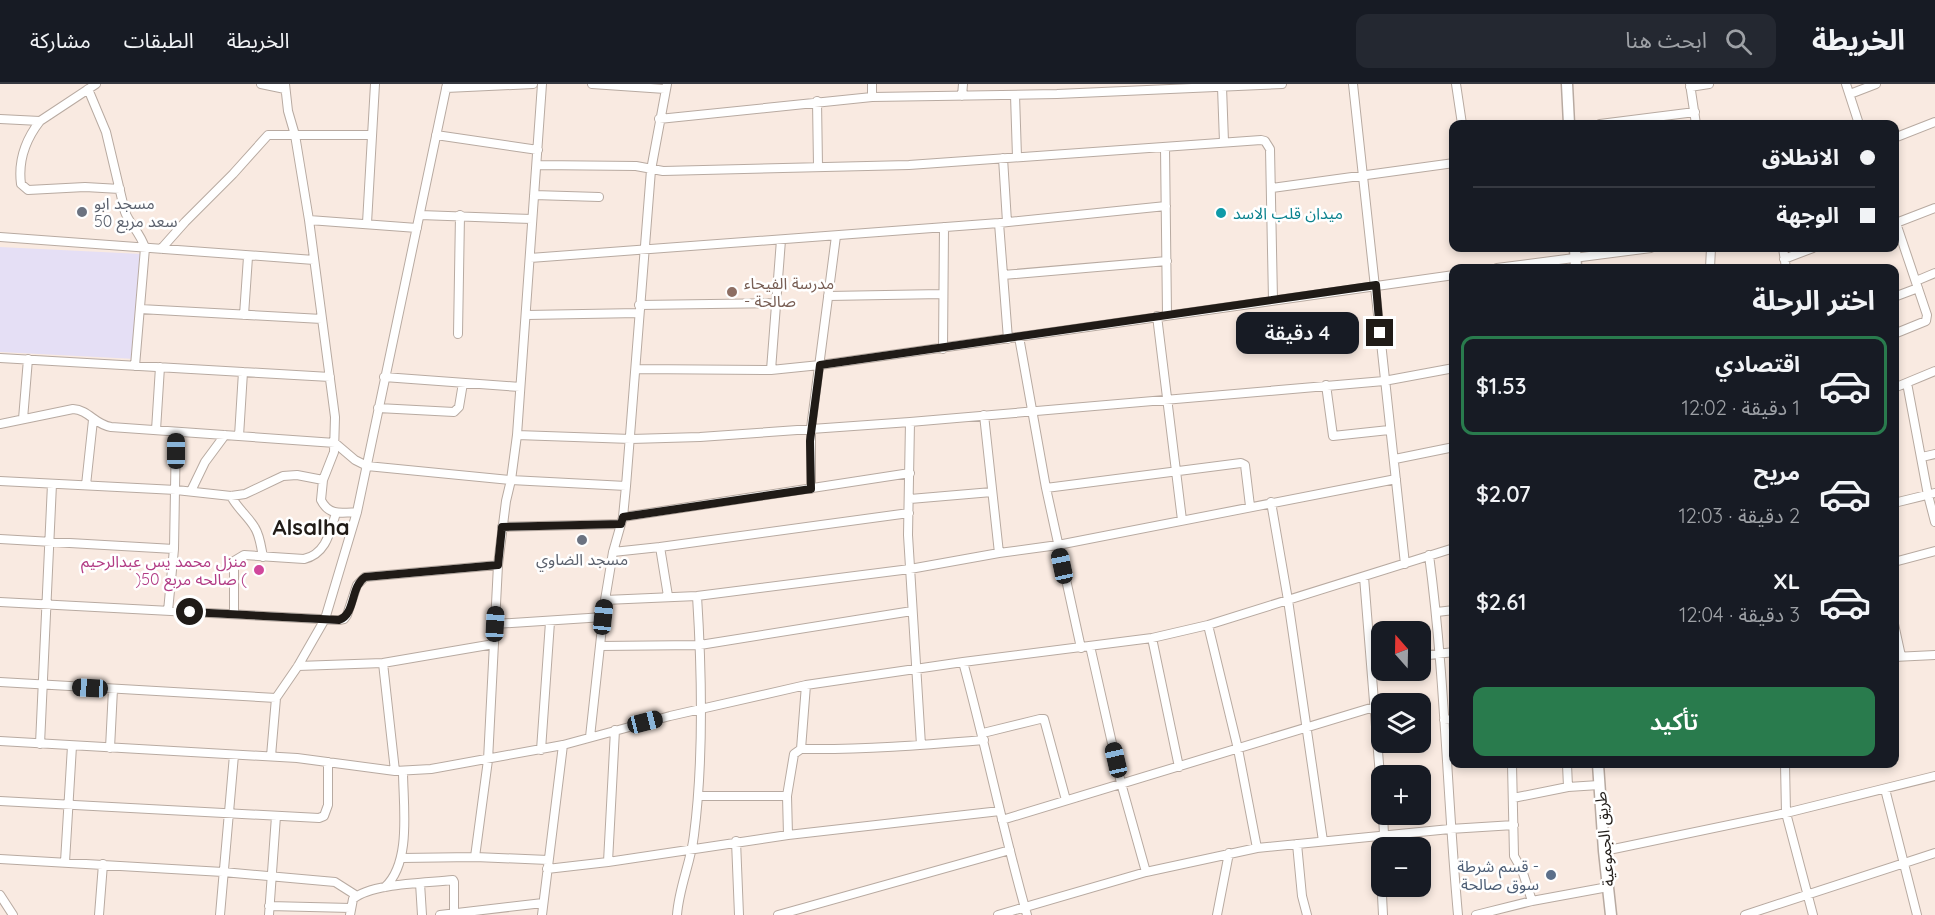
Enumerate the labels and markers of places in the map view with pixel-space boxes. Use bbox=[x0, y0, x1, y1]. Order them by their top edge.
place label: مسجد ابو سعد مربع 50 bbox=[94, 193, 177, 234]
place label: ميدان قلب الاسد bbox=[1233, 203, 1343, 223]
marker: مسجد ابو سعد مربع 50 bbox=[75, 205, 89, 219]
marker: ميدان قلب الاسد bbox=[1214, 206, 1228, 220]
place label: مدرسة الفيحاء - صالحة bbox=[744, 273, 834, 311]
marker: مدرسة الفيحاء - صالحة bbox=[725, 285, 739, 299]
marker: مسجد الضاوي bbox=[575, 533, 589, 547]
place label: مسجد الضاوي bbox=[536, 549, 628, 572]
place label: منزل محمد يس عبدالرحيم )صالحه مربع 50 ( bbox=[81, 551, 247, 592]
marker: منزل محمد يس عبدالرحيم )صالحه مربع 50 ( bbox=[252, 563, 266, 577]
place label: قسم شرطة - سوق صالحة bbox=[1457, 856, 1539, 894]
marker: قسم شرطة - سوق صالحة bbox=[1544, 868, 1558, 882]

